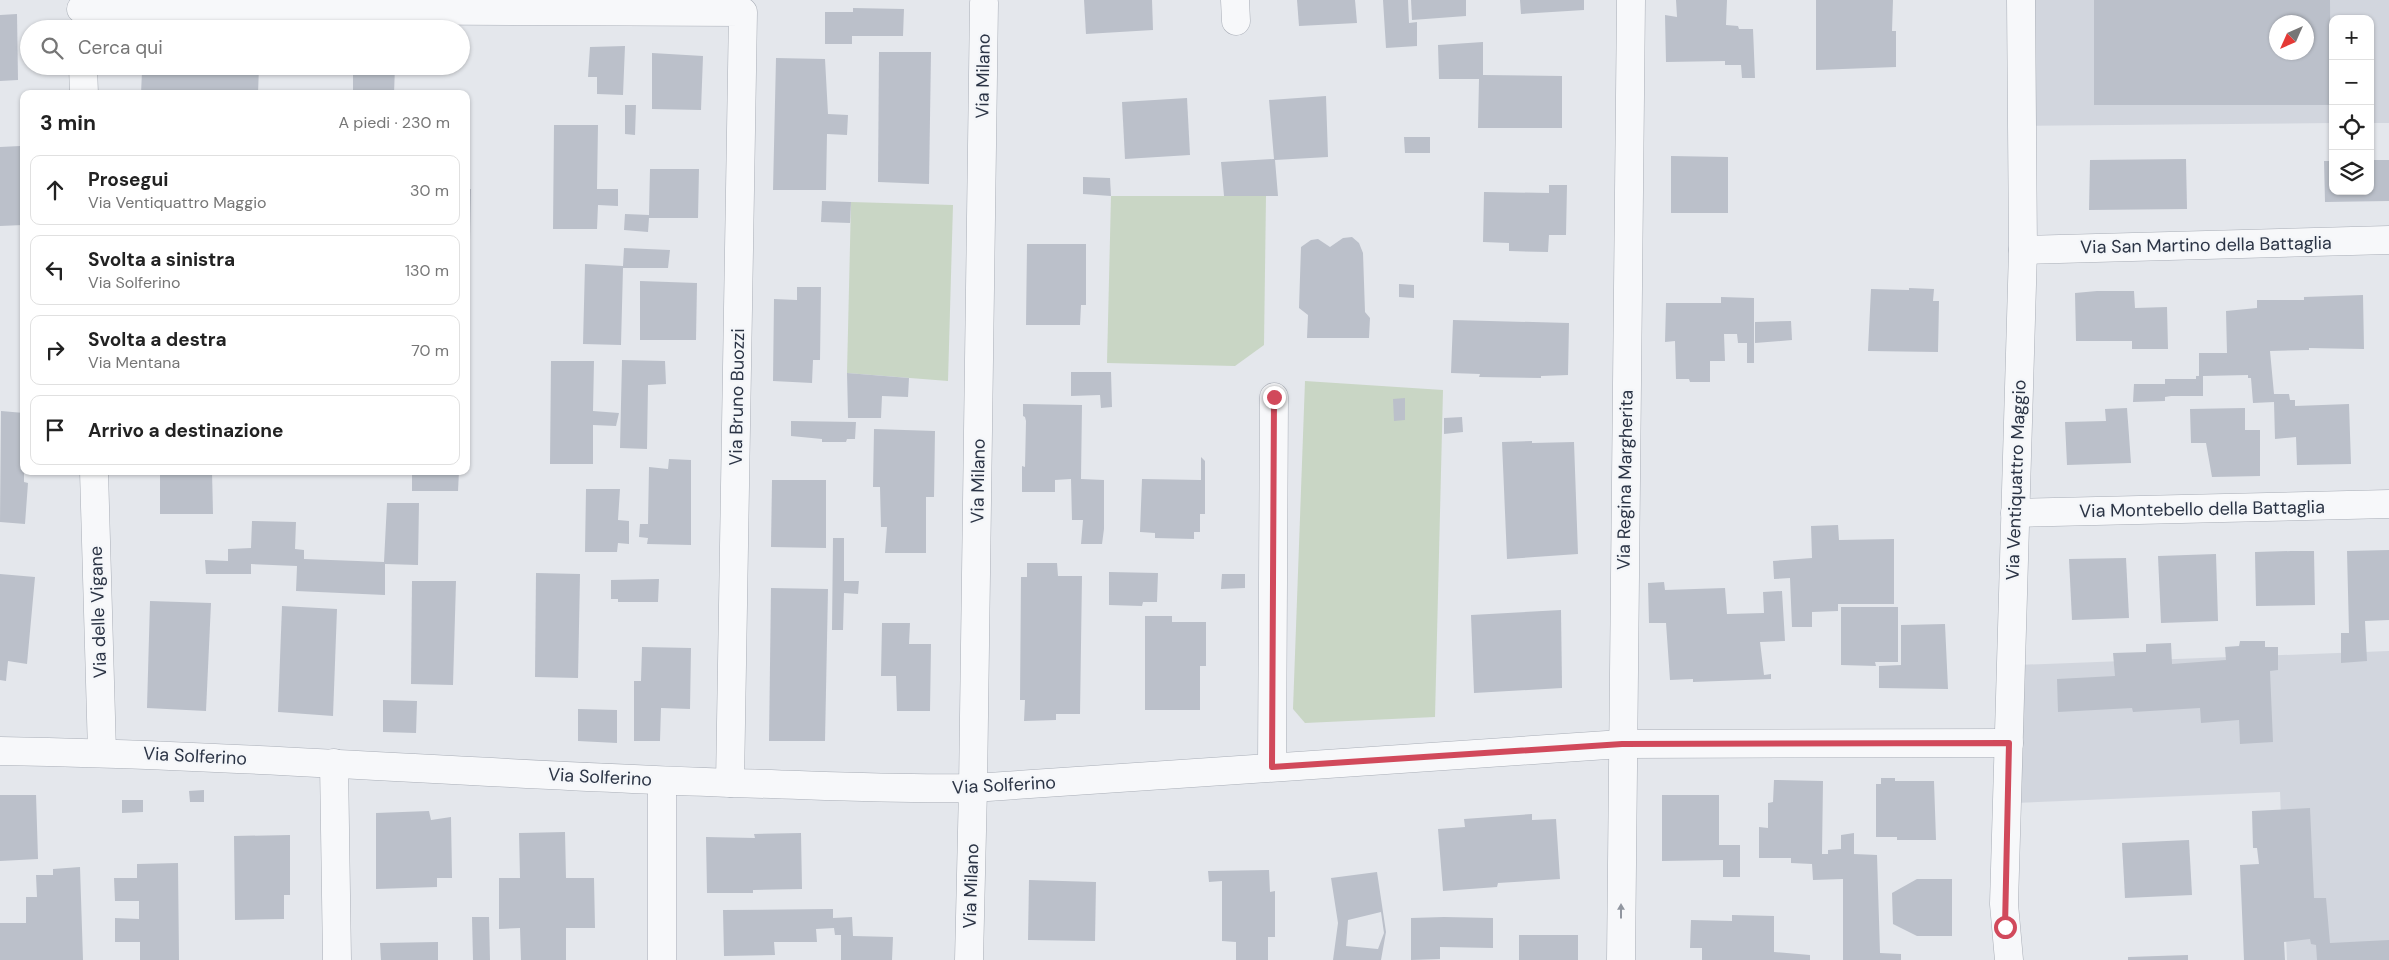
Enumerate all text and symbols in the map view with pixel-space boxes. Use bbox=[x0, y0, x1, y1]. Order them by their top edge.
north arrow bbox=[2269, 15, 2314, 60]
map controls bbox=[2329, 15, 2374, 195]
button: + bbox=[2329, 15, 2374, 60]
search box bbox=[20, 20, 470, 75]
street label: Via Milano bbox=[970, 33, 996, 119]
icon: search bbox=[38, 34, 66, 62]
text: Cerca qui bbox=[78, 35, 163, 60]
button: − bbox=[2329, 60, 2374, 105]
button: locate bbox=[2329, 105, 2374, 150]
text: 3 min bbox=[40, 109, 96, 137]
text: A piedi · 230 m bbox=[338, 112, 450, 133]
button: layers bbox=[2329, 150, 2374, 195]
text: Prosegui bbox=[88, 167, 168, 192]
icon: ahead bbox=[41, 176, 69, 204]
text: 30 m bbox=[410, 180, 449, 201]
text: Via Ventiquattro Maggio bbox=[88, 192, 266, 213]
street label: Via San Martino della Battaglia bbox=[2080, 231, 2332, 259]
text: Svolta a sinistra bbox=[88, 247, 235, 272]
icon: left bbox=[41, 256, 69, 284]
text: 130 m bbox=[405, 260, 449, 281]
text: Via Solferino bbox=[88, 272, 180, 293]
text: Svolta a destra bbox=[88, 327, 227, 352]
street label: Via Bruno Buozzi bbox=[724, 328, 750, 466]
icon: right bbox=[41, 336, 69, 364]
text: 70 m bbox=[411, 340, 449, 361]
text: Via Mentana bbox=[88, 352, 180, 373]
street label: Via Ventiquattro Maggio bbox=[2001, 379, 2031, 581]
route end bbox=[1263, 386, 1286, 409]
street label: Via Regina Margherita bbox=[1611, 390, 1639, 570]
icon: arrive bbox=[41, 416, 69, 444]
text: Arrivo a destinazione bbox=[88, 418, 283, 443]
street label: Via Milano bbox=[965, 438, 991, 524]
street label: Via Montebello della Battaglia bbox=[2079, 495, 2325, 523]
street label: Via delle Vigane bbox=[84, 545, 112, 679]
street label: Via Solferino bbox=[142, 741, 248, 771]
street label: Via Solferino bbox=[547, 762, 653, 792]
street label: Via Solferino bbox=[951, 770, 1057, 800]
street label: Via Milano bbox=[958, 843, 984, 929]
one-way arrow bbox=[1617, 903, 1625, 919]
route start bbox=[1994, 916, 2017, 939]

